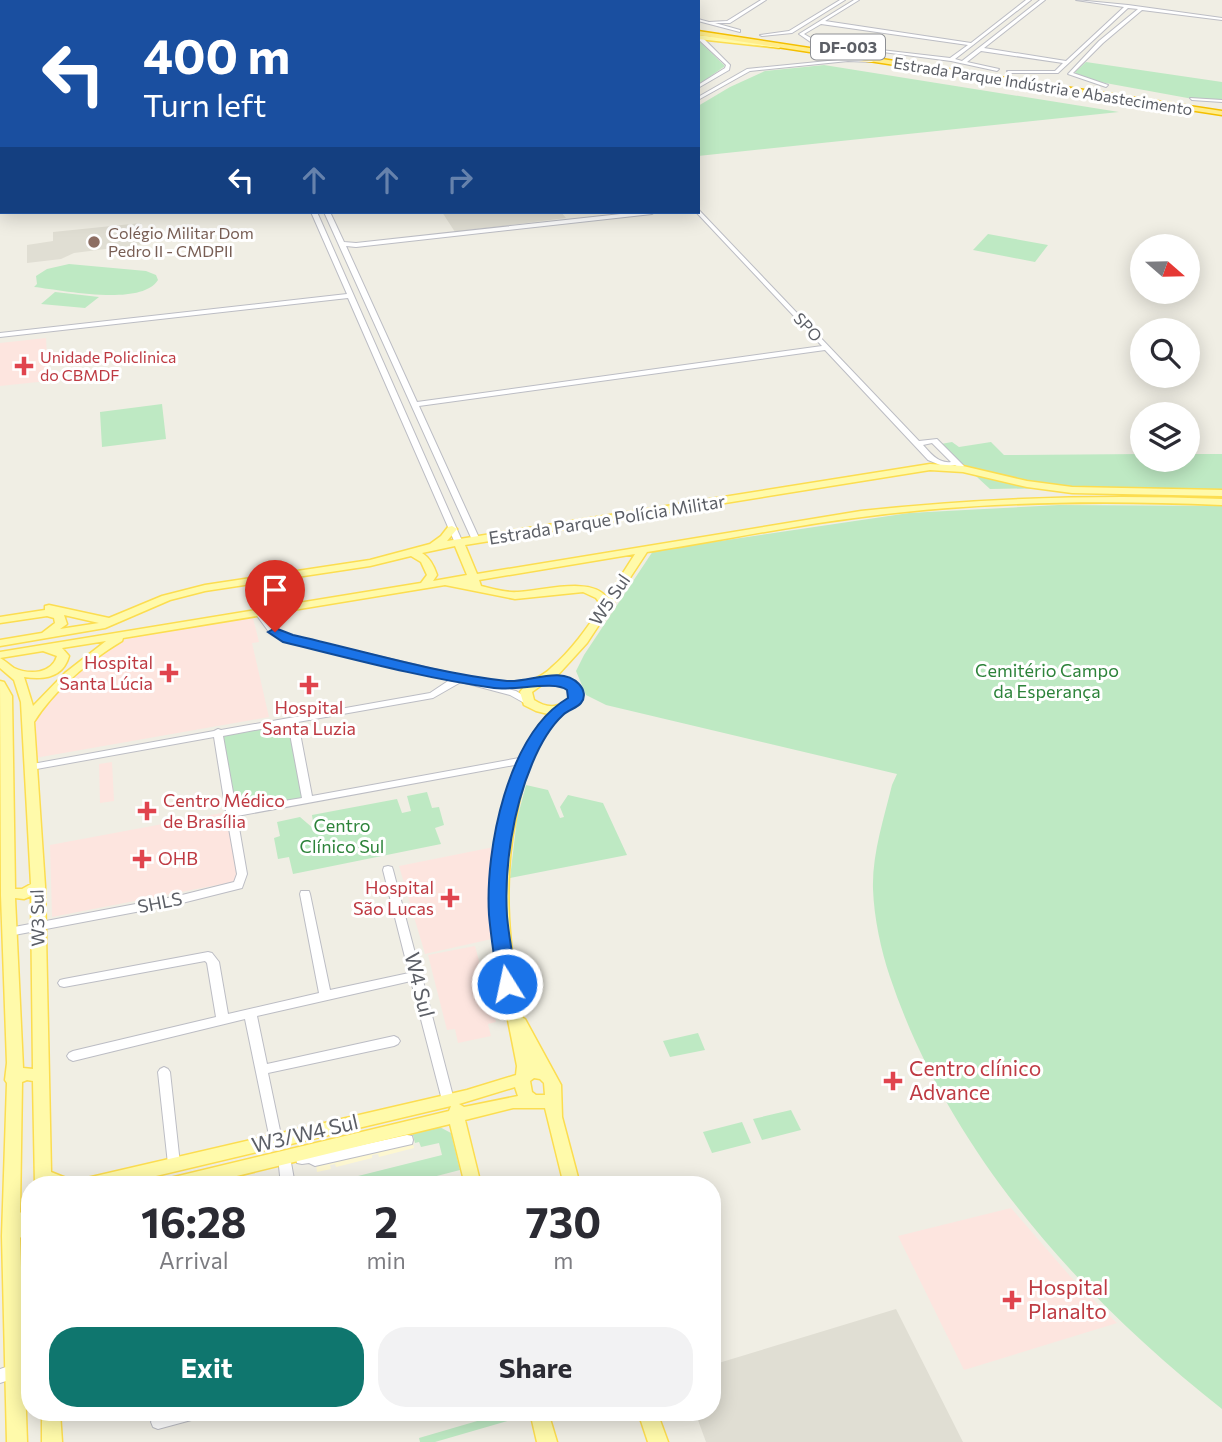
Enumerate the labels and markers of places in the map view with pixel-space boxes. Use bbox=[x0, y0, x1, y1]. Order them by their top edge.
place label: Colégio Militar Dom Pedro II - CMDPII bbox=[108, 223, 254, 260]
marker: Colégio Militar Dom Pedro II - CMDPII bbox=[86, 234, 102, 250]
place label: Unidade Policlinica do CBMDF bbox=[40, 347, 176, 384]
marker: Unidade Policlinica do CBMDF bbox=[14, 356, 34, 376]
pin bbox=[245, 560, 305, 632]
place label: Hospital Santa Lúcia bbox=[59, 651, 153, 694]
marker: Hospital Santa Lúcia bbox=[159, 663, 179, 683]
marker: Hospital Santa Luzia bbox=[299, 675, 319, 695]
place label: Hospital Santa Luzia bbox=[262, 696, 356, 739]
place label: Centro Médico de Brasília bbox=[163, 789, 285, 832]
marker: Centro Médico de Brasília bbox=[137, 801, 157, 821]
place label: OHB bbox=[158, 847, 198, 869]
marker: OHB bbox=[132, 849, 152, 869]
place label: Hospital São Lucas bbox=[353, 876, 434, 919]
marker: Hospital São Lucas bbox=[440, 888, 460, 908]
place label: Centro clínico Advance bbox=[909, 1055, 1041, 1104]
marker: Centro clínico Advance bbox=[883, 1071, 903, 1091]
place label: Hospital Planalto bbox=[1028, 1274, 1108, 1323]
marker: Hospital Planalto bbox=[1002, 1290, 1022, 1310]

